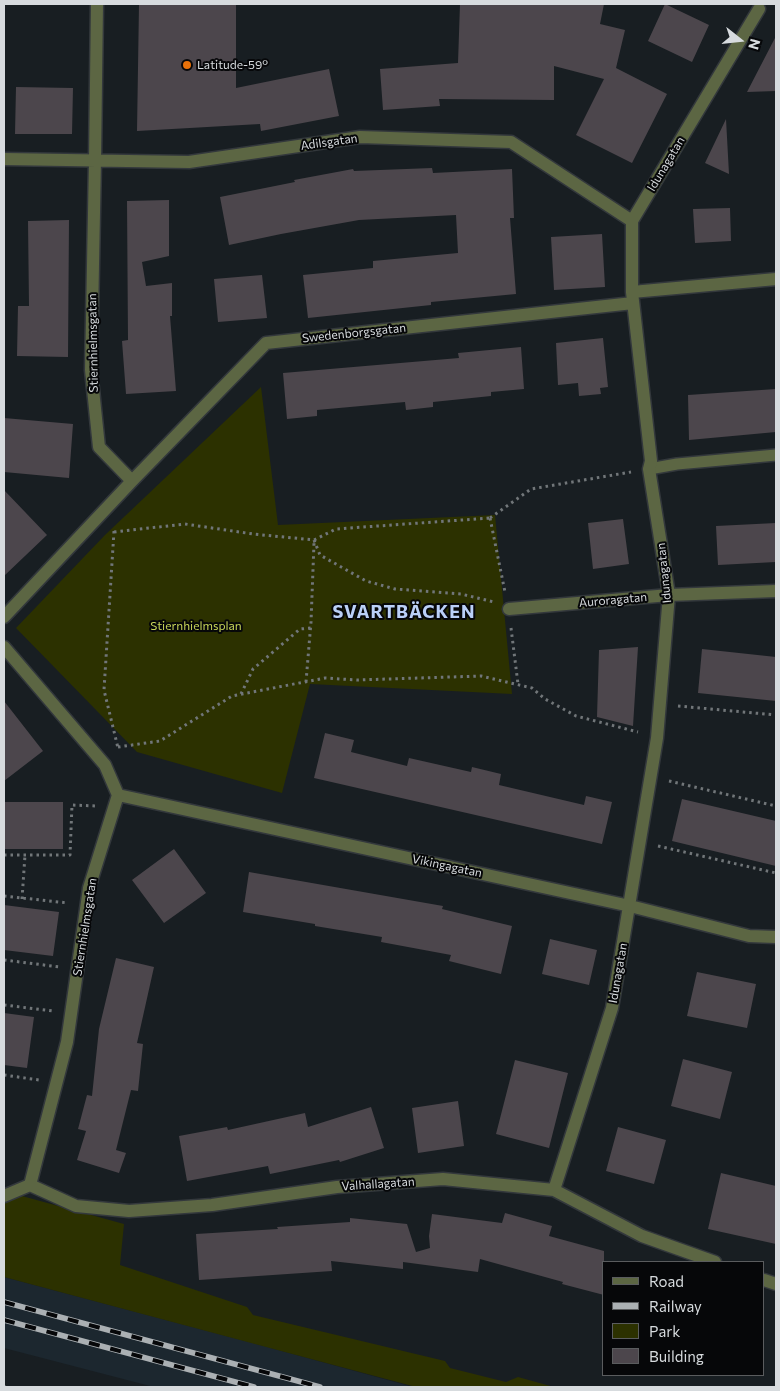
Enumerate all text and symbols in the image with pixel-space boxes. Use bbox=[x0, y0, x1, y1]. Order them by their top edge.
north arrow bbox=[715, 15, 765, 65]
text: N bbox=[745, 37, 765, 52]
place label: Latitude-59° bbox=[197, 58, 268, 72]
marker: Latitude-59° bbox=[181, 59, 193, 71]
street label: Adilsgatan bbox=[300, 131, 358, 153]
street label: Idunagatan bbox=[644, 134, 688, 194]
street label: Stiernhielmsgatan bbox=[85, 293, 101, 393]
street label: Swedenborgsgatan bbox=[301, 320, 407, 346]
street label: Idunagatan bbox=[654, 542, 674, 604]
street label: Auroragatan bbox=[578, 590, 648, 610]
district label: SVARTBÄCKEN bbox=[331, 601, 477, 623]
park label: Stiernhielmsplan bbox=[150, 619, 242, 633]
street label: Vikingagatan bbox=[411, 852, 483, 880]
street label: Stiernhielmsgatan bbox=[70, 877, 100, 977]
street label: Idunagatan bbox=[606, 942, 630, 1004]
street label: Valhallagatan bbox=[341, 1174, 415, 1194]
legend bbox=[602, 1261, 765, 1376]
text: Road bbox=[649, 1272, 684, 1290]
text: Railway bbox=[649, 1297, 702, 1315]
text: Park bbox=[649, 1322, 680, 1340]
text: Building bbox=[649, 1347, 704, 1365]

